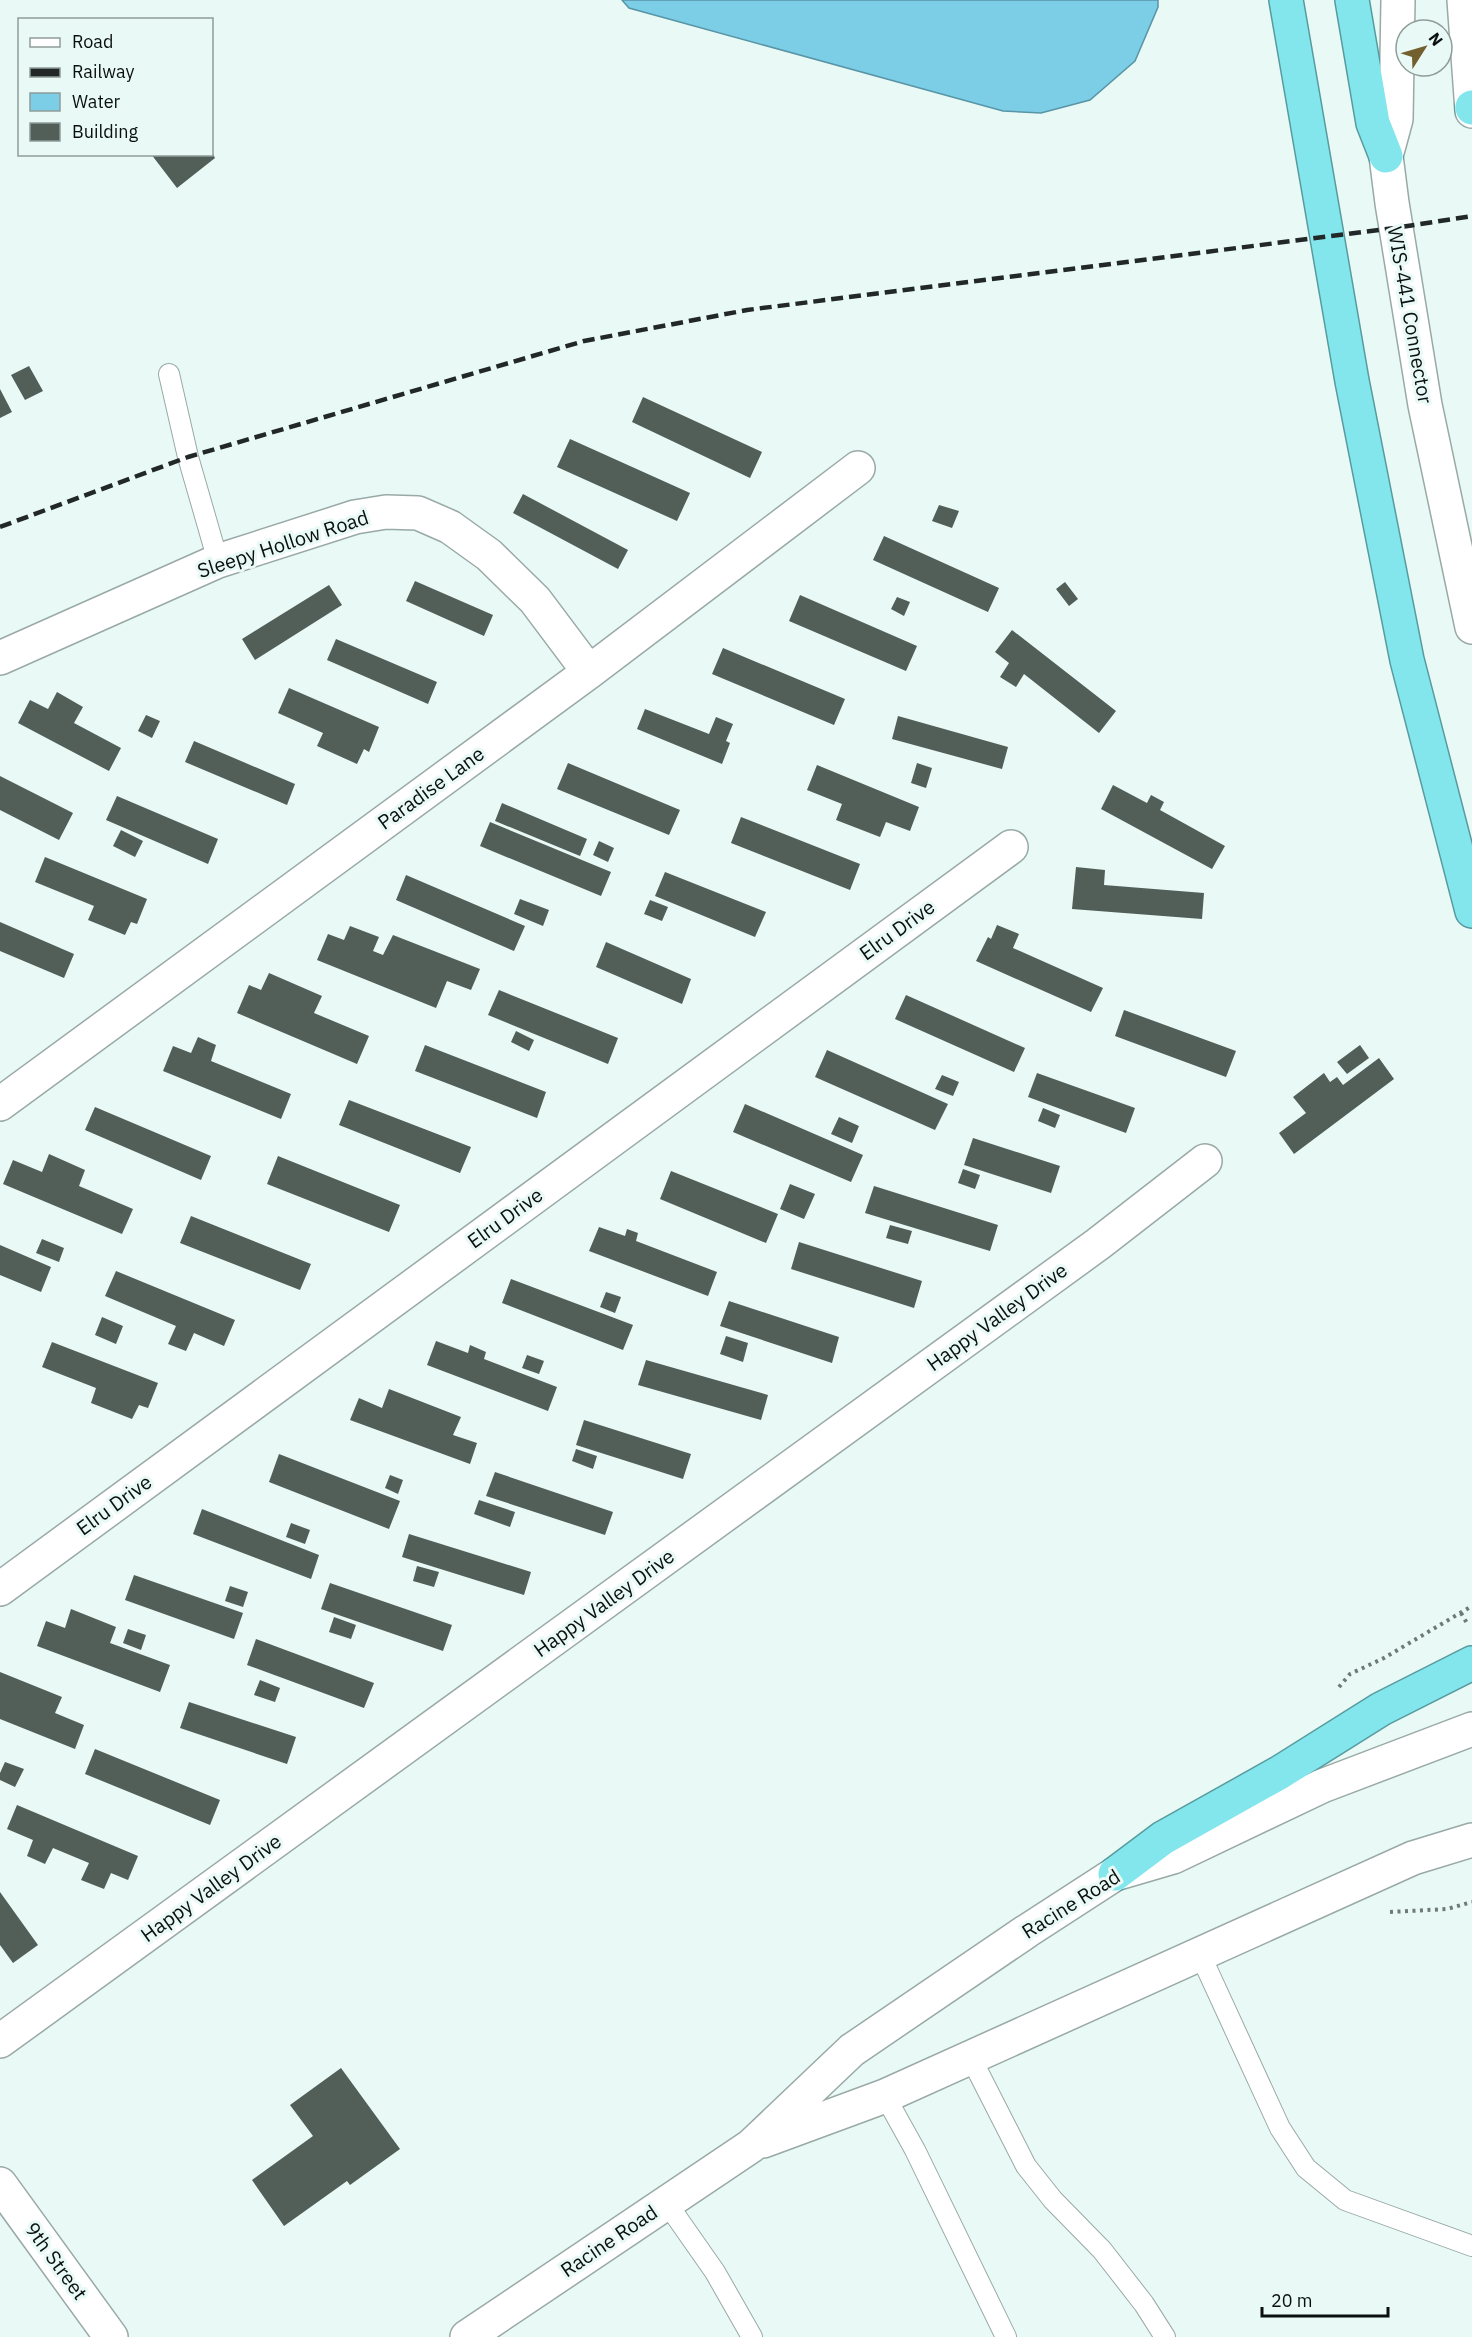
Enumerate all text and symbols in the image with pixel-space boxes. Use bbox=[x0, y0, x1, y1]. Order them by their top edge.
legend bbox=[18, 18, 213, 156]
north arrow bbox=[1394, 18, 1454, 78]
text: N bbox=[1425, 28, 1447, 50]
text: Road bbox=[72, 30, 113, 53]
text: Railway bbox=[72, 60, 134, 83]
text: Water bbox=[72, 90, 121, 113]
text: Building bbox=[72, 120, 139, 143]
street label: WIS-441 Connector bbox=[1382, 224, 1439, 405]
street label: Sleepy Hollow Road bbox=[194, 503, 372, 584]
street label: Paradise Lane bbox=[372, 740, 489, 835]
street label: Elru Drive bbox=[854, 893, 940, 966]
street label: Elru Drive bbox=[462, 1181, 548, 1254]
street label: Happy Valley Drive bbox=[921, 1256, 1072, 1377]
street label: Elru Drive bbox=[71, 1468, 157, 1541]
street label: Happy Valley Drive bbox=[528, 1542, 679, 1663]
street label: Happy Valley Drive bbox=[135, 1827, 286, 1948]
street label: Racine Road bbox=[1016, 1863, 1125, 1945]
street label: Racine Road bbox=[555, 2198, 662, 2283]
street label: 9th Street bbox=[19, 2216, 94, 2305]
scale bar bbox=[1262, 2280, 1388, 2318]
text: 20 m bbox=[1271, 2289, 1313, 2312]

